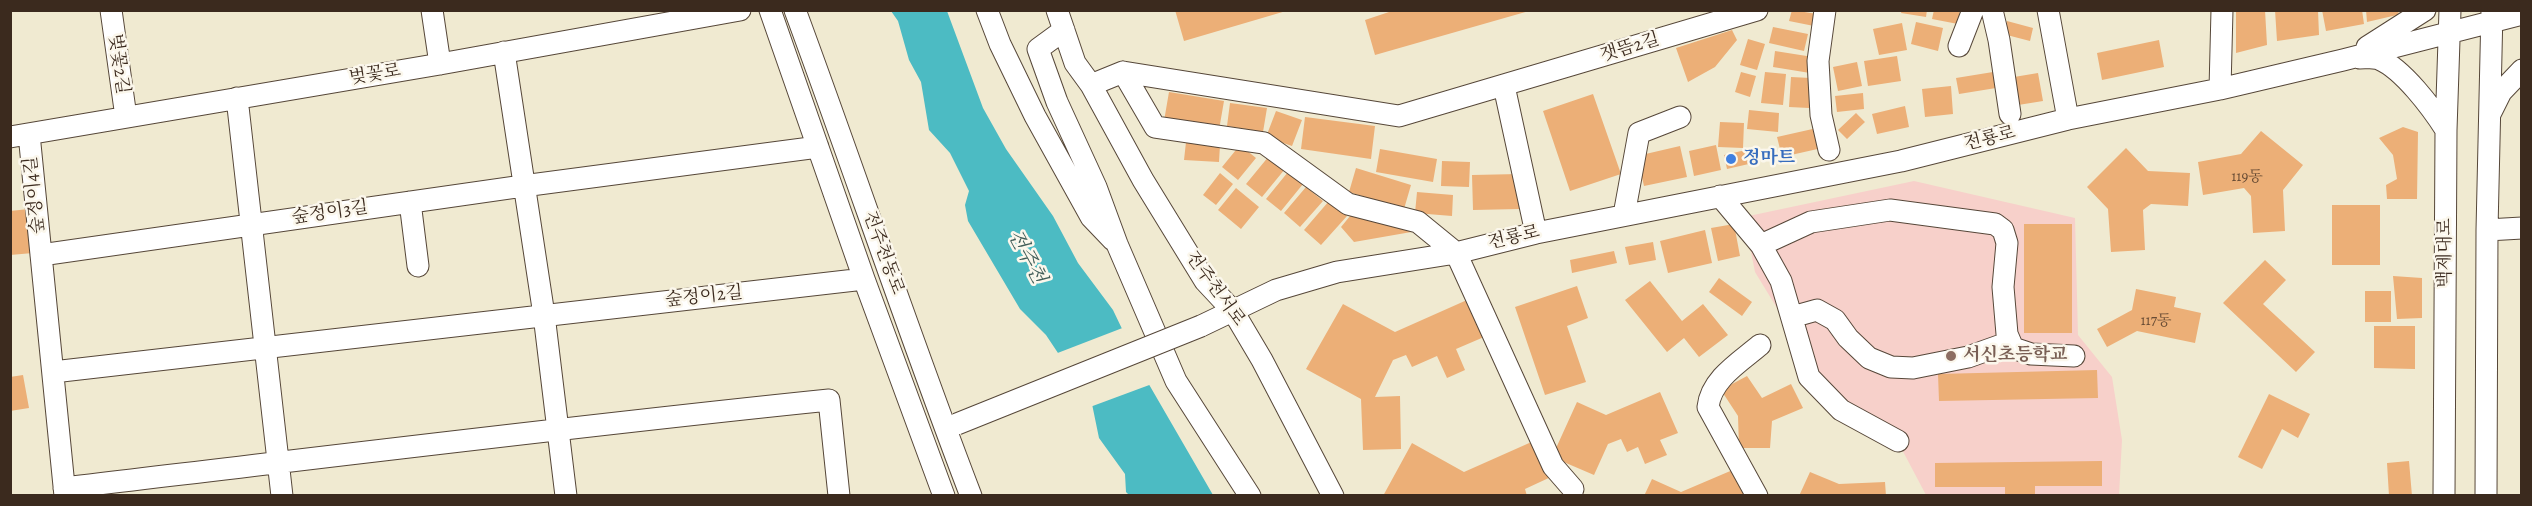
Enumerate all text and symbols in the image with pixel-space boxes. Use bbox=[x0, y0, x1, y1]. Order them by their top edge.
street label: 잿뜸2길 bbox=[1598, 29, 1662, 67]
street label: 벚꽃2길 bbox=[103, 32, 133, 96]
street label: 벚꽃로 bbox=[348, 60, 402, 90]
street label: 전룡로 bbox=[1962, 122, 2018, 156]
place label: 정마트 bbox=[1743, 148, 1795, 170]
marker: 정마트 bbox=[1724, 152, 1738, 166]
street label: 숲정이4길 bbox=[20, 155, 50, 235]
house number: 119동 bbox=[2231, 168, 2263, 186]
street label: 숲정이3길 bbox=[290, 197, 370, 229]
street label: 전주천동로 bbox=[858, 208, 908, 298]
street label: 백제대로 bbox=[2435, 218, 2457, 288]
street label: 전룡로 bbox=[1486, 222, 1542, 254]
water label: 전주천 bbox=[1002, 226, 1050, 288]
street label: 전주천서로 bbox=[1181, 247, 1249, 331]
street label: 숲정이2길 bbox=[664, 282, 744, 312]
house number: 117동 bbox=[2140, 312, 2172, 330]
place label: 서신초등학교 bbox=[1963, 345, 2067, 367]
marker: 서신초등학교 bbox=[1944, 349, 1958, 363]

